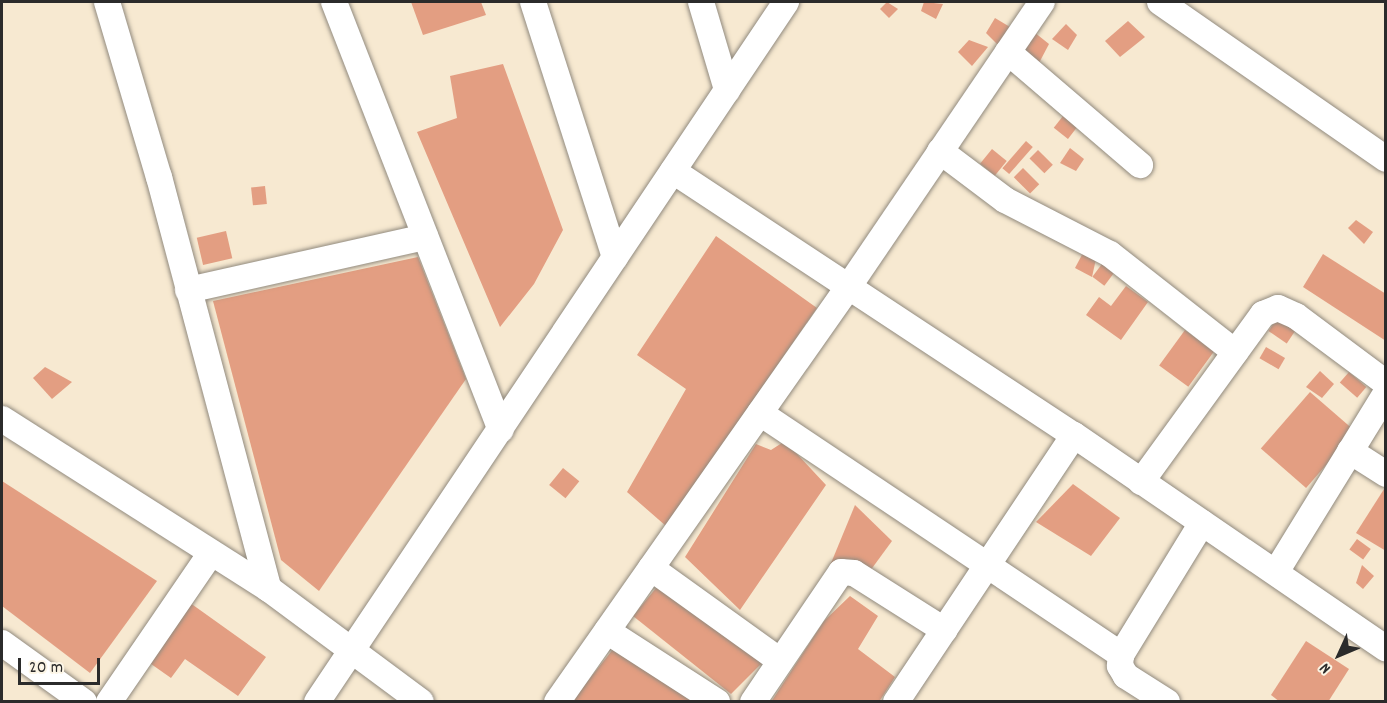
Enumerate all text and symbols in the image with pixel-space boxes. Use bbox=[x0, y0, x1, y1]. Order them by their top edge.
north arrow bbox=[1309, 625, 1369, 685]
scale bar bbox=[21, 646, 104, 684]
text: 20 m bbox=[29, 656, 63, 681]
text: N bbox=[1315, 657, 1337, 679]

